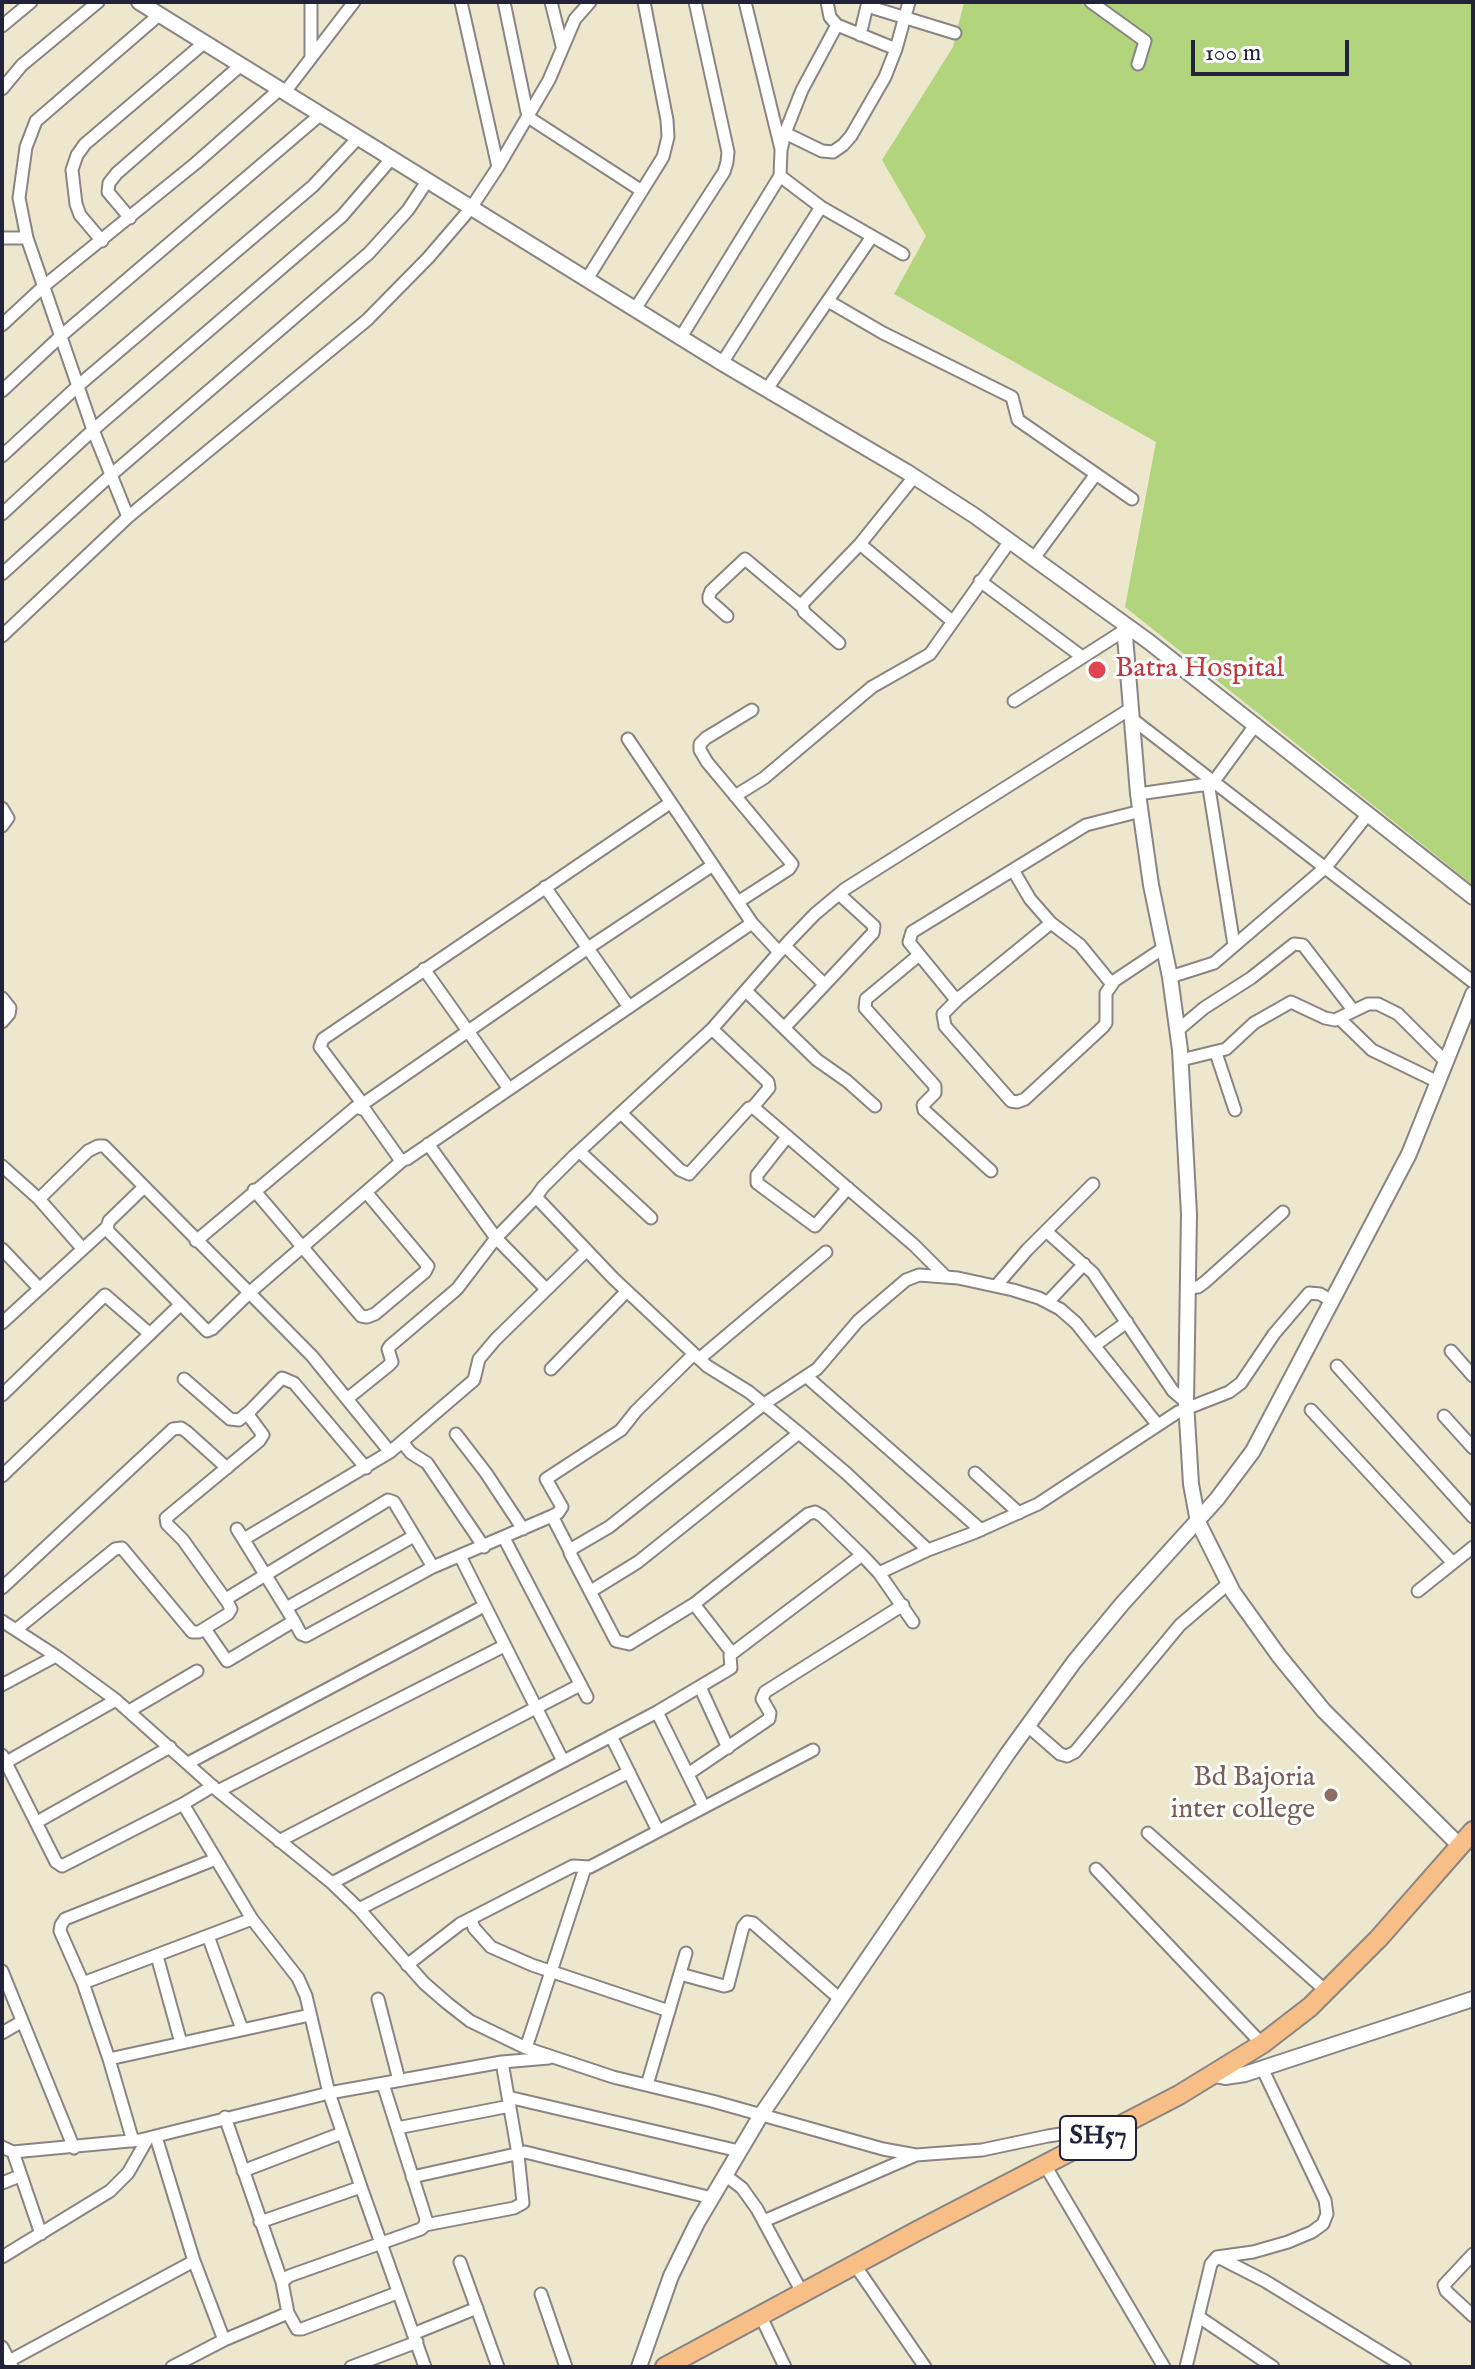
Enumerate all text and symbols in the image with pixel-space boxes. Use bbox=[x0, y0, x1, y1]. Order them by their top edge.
scale bar bbox=[1195, 24, 1353, 74]
text: 100 m bbox=[1205, 38, 1261, 69]
place label: Batra Hospital bbox=[1115, 653, 1284, 687]
marker: Batra Hospital bbox=[1086, 659, 1108, 681]
place label: Bd Bajoria inter college bbox=[1171, 1762, 1315, 1828]
marker: Bd Bajoria inter college bbox=[1322, 1786, 1340, 1804]
road number: SH57 bbox=[1060, 2116, 1136, 2160]

